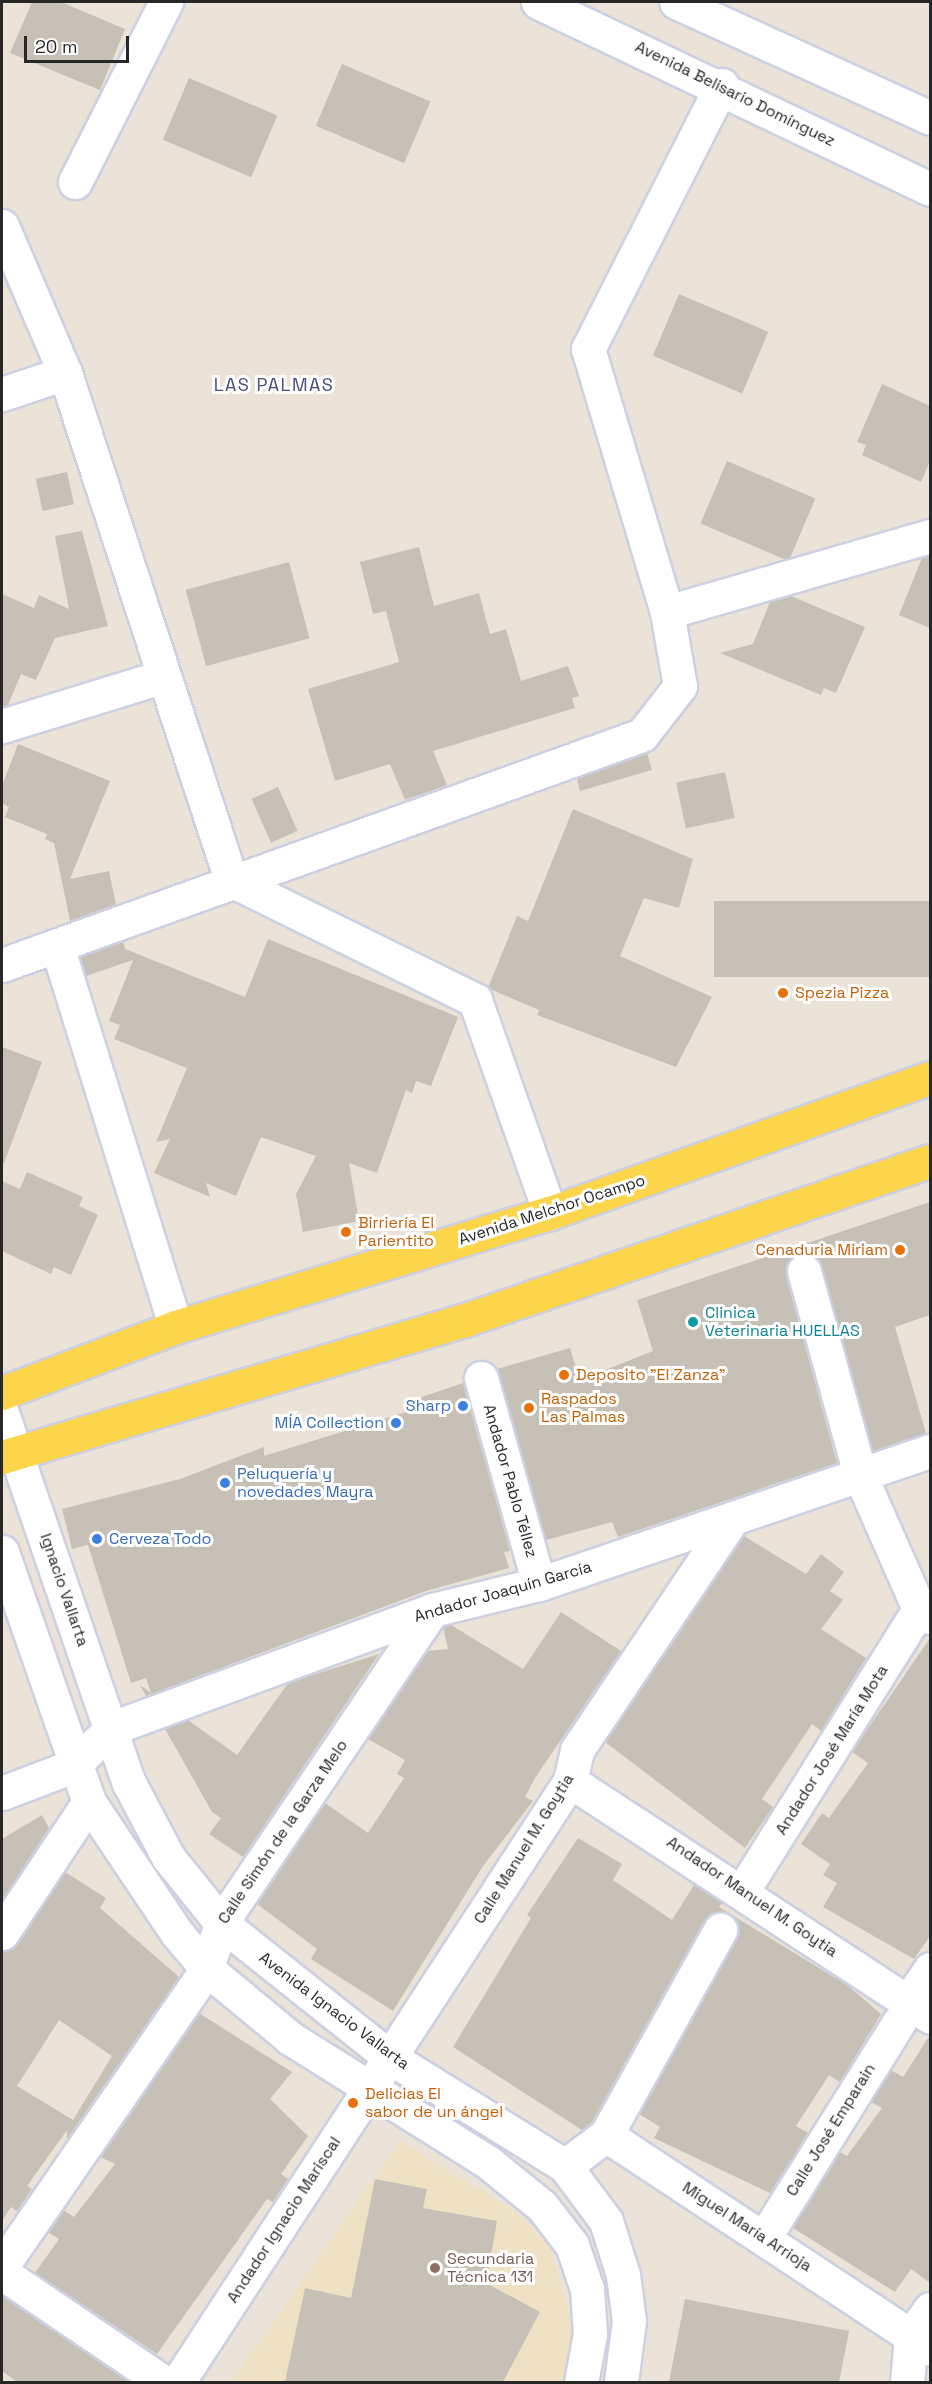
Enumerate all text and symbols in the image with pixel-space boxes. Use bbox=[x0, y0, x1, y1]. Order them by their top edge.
scale bar bbox=[27, 24, 132, 62]
text: 20 m bbox=[35, 35, 78, 58]
street label: Avenida Belisario Domínguez bbox=[632, 37, 838, 151]
district label: LAS PALMAS bbox=[214, 374, 334, 396]
place label: Spezia Pizza bbox=[795, 983, 889, 1003]
marker: Spezia Pizza bbox=[776, 986, 790, 1000]
street label: Avenida Melchor Ocampo bbox=[456, 1171, 648, 1249]
place label: Birriería El Parientito bbox=[358, 1213, 434, 1251]
marker: Birriería El Parientito bbox=[339, 1225, 353, 1239]
place label: Cenaduria Miriam bbox=[755, 1240, 888, 1260]
marker: Cenaduria Miriam bbox=[893, 1243, 907, 1257]
place label: Clinica Veterinaria HUELLAS bbox=[705, 1303, 860, 1341]
marker: Clinica Veterinaria HUELLAS bbox=[686, 1315, 700, 1329]
place label: Deposito "El Zanza" bbox=[576, 1365, 726, 1385]
marker: Deposito "El Zanza" bbox=[557, 1368, 571, 1382]
place label: Raspados Las Palmas bbox=[541, 1389, 625, 1427]
place label: Sharp bbox=[406, 1396, 451, 1416]
marker: Sharp bbox=[456, 1399, 470, 1413]
marker: Raspados Las Palmas bbox=[522, 1401, 536, 1415]
street label: Andador Pablo Téllez bbox=[479, 1402, 541, 1560]
place label: MÍA Collection bbox=[274, 1413, 384, 1433]
marker: MÍA Collection bbox=[389, 1416, 403, 1430]
place label: Peluquería y novedades Mayra bbox=[237, 1464, 373, 1502]
marker: Peluquería y novedades Mayra bbox=[218, 1476, 232, 1490]
place label: Cerveza Todo bbox=[109, 1529, 212, 1549]
street label: Ignacio Vallarta bbox=[36, 1531, 92, 1649]
marker: Cerveza Todo bbox=[90, 1532, 104, 1546]
street label: Andador Joaquín García bbox=[412, 1557, 594, 1627]
street label: Andador José María Mota bbox=[772, 1661, 892, 1839]
street label: Calle Simón de la Garza Melo bbox=[214, 1736, 352, 1928]
street label: Calle Manuel M. Goytia bbox=[470, 1770, 578, 1928]
street label: Andador Manuel M. Goytia bbox=[663, 1832, 841, 1962]
street label: Avenida Ignacio Vallarta bbox=[255, 1948, 413, 2074]
street label: Calle José Emparain bbox=[782, 2060, 880, 2200]
place label: Delicias El sabor de un ángel bbox=[365, 2084, 503, 2122]
marker: Delicias El sabor de un ángel bbox=[346, 2096, 360, 2110]
street label: Andador Ignacio Mariscal bbox=[223, 2133, 345, 2307]
street label: Miguel María Arrioja bbox=[679, 2178, 815, 2276]
place label: Secundaria Técnica 131 bbox=[447, 2249, 534, 2287]
marker: Secundaria Técnica 131 bbox=[428, 2261, 442, 2275]

